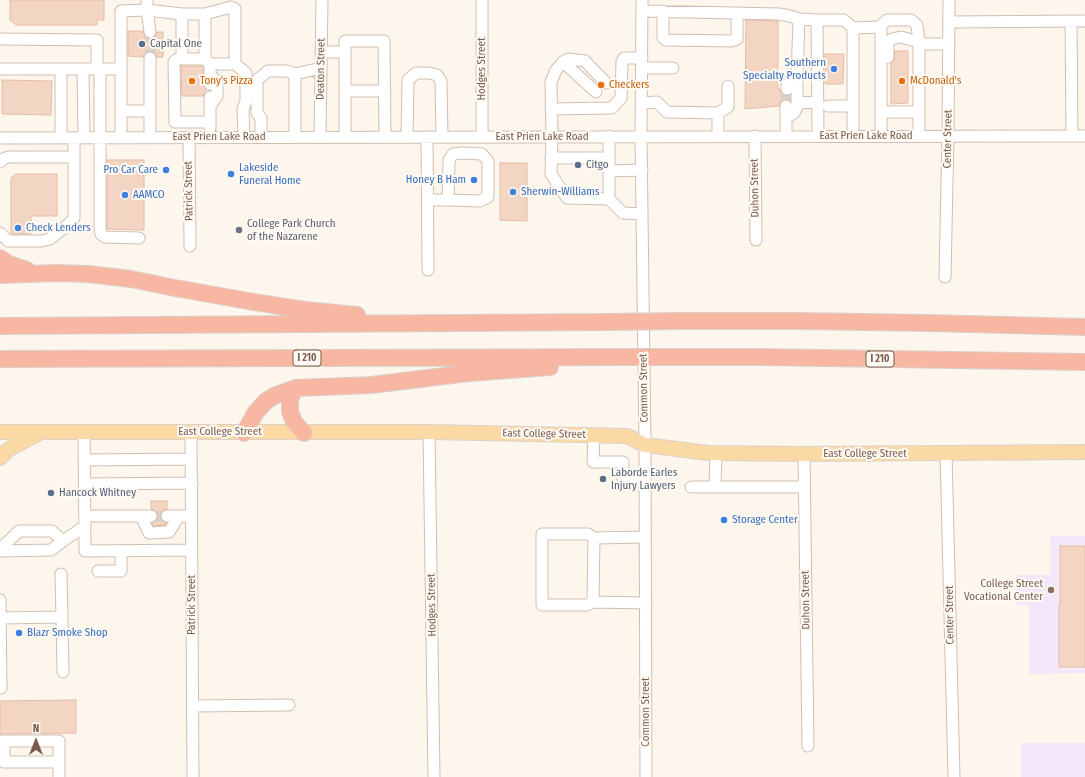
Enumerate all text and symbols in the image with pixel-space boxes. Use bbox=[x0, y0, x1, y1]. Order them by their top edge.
place label: Capital One bbox=[150, 37, 202, 51]
street label: Hodges Street bbox=[475, 37, 489, 101]
street label: Deaton Street bbox=[314, 38, 328, 100]
marker: Capital One bbox=[137, 39, 147, 49]
place label: Southern Specialty Products bbox=[743, 56, 826, 82]
marker: Southern Specialty Products bbox=[829, 64, 839, 74]
place label: Tony's Pizza bbox=[200, 74, 253, 88]
place label: McDonald's bbox=[910, 74, 961, 88]
marker: Tony's Pizza bbox=[187, 76, 197, 86]
marker: McDonald's bbox=[897, 76, 907, 86]
place label: Checkers bbox=[609, 78, 649, 92]
marker: Checkers bbox=[596, 80, 606, 90]
street label: Center Street bbox=[941, 109, 955, 169]
street label: East Prien Lake Road bbox=[819, 129, 913, 143]
street label: East Prien Lake Road bbox=[172, 130, 266, 144]
street label: East Prien Lake Road bbox=[495, 130, 589, 144]
place label: Citgo bbox=[586, 158, 609, 172]
street label: Duhon Street bbox=[748, 158, 762, 218]
marker: Citgo bbox=[573, 160, 583, 170]
street label: Patrick Street bbox=[182, 161, 196, 221]
place label: Lakeside Funeral Home bbox=[239, 161, 301, 187]
place label: Pro Car Care bbox=[103, 163, 158, 177]
marker: Pro Car Care bbox=[161, 165, 171, 175]
marker: Lakeside Funeral Home bbox=[226, 169, 236, 179]
place label: Honey B Ham bbox=[406, 173, 466, 187]
marker: Honey B Ham bbox=[469, 175, 479, 185]
place label: Sherwin-Williams bbox=[521, 185, 599, 199]
marker: Sherwin-Williams bbox=[508, 187, 518, 197]
place label: AAMCO bbox=[133, 188, 165, 202]
marker: AAMCO bbox=[120, 190, 130, 200]
place label: College Park Church of the Nazarene bbox=[247, 217, 336, 243]
place label: Check Lenders bbox=[26, 221, 91, 235]
marker: Check Lenders bbox=[13, 223, 23, 233]
marker: College Park Church of the Nazarene bbox=[234, 225, 244, 235]
road number: I 210 bbox=[293, 350, 321, 366]
road number: I 210 bbox=[866, 351, 894, 367]
street label: Common Street bbox=[637, 353, 651, 423]
street label: East College Street bbox=[178, 425, 262, 439]
street label: East College Street bbox=[502, 427, 586, 441]
street label: East College Street bbox=[823, 447, 907, 461]
place label: Laborde Earles Injury Lawyers bbox=[611, 466, 678, 492]
marker: Laborde Earles Injury Lawyers bbox=[598, 474, 608, 484]
place label: Hancock Whitney bbox=[59, 486, 136, 500]
marker: Hancock Whitney bbox=[46, 488, 56, 498]
place label: Storage Center bbox=[732, 513, 798, 527]
marker: Storage Center bbox=[719, 515, 729, 525]
street label: Duhon Street bbox=[799, 570, 813, 630]
street label: Hodges Street bbox=[425, 573, 439, 637]
street label: Patrick Street bbox=[185, 575, 199, 635]
place label: College Street Vocational Center bbox=[964, 577, 1043, 603]
street label: Center Street bbox=[943, 585, 957, 645]
marker: College Street Vocational Center bbox=[1046, 585, 1056, 595]
place label: Blazr Smoke Shop bbox=[27, 626, 108, 640]
marker: Blazr Smoke Shop bbox=[14, 628, 24, 638]
street label: Common Street bbox=[639, 677, 653, 747]
north arrow bbox=[16, 721, 56, 761]
text: N bbox=[33, 722, 39, 735]

